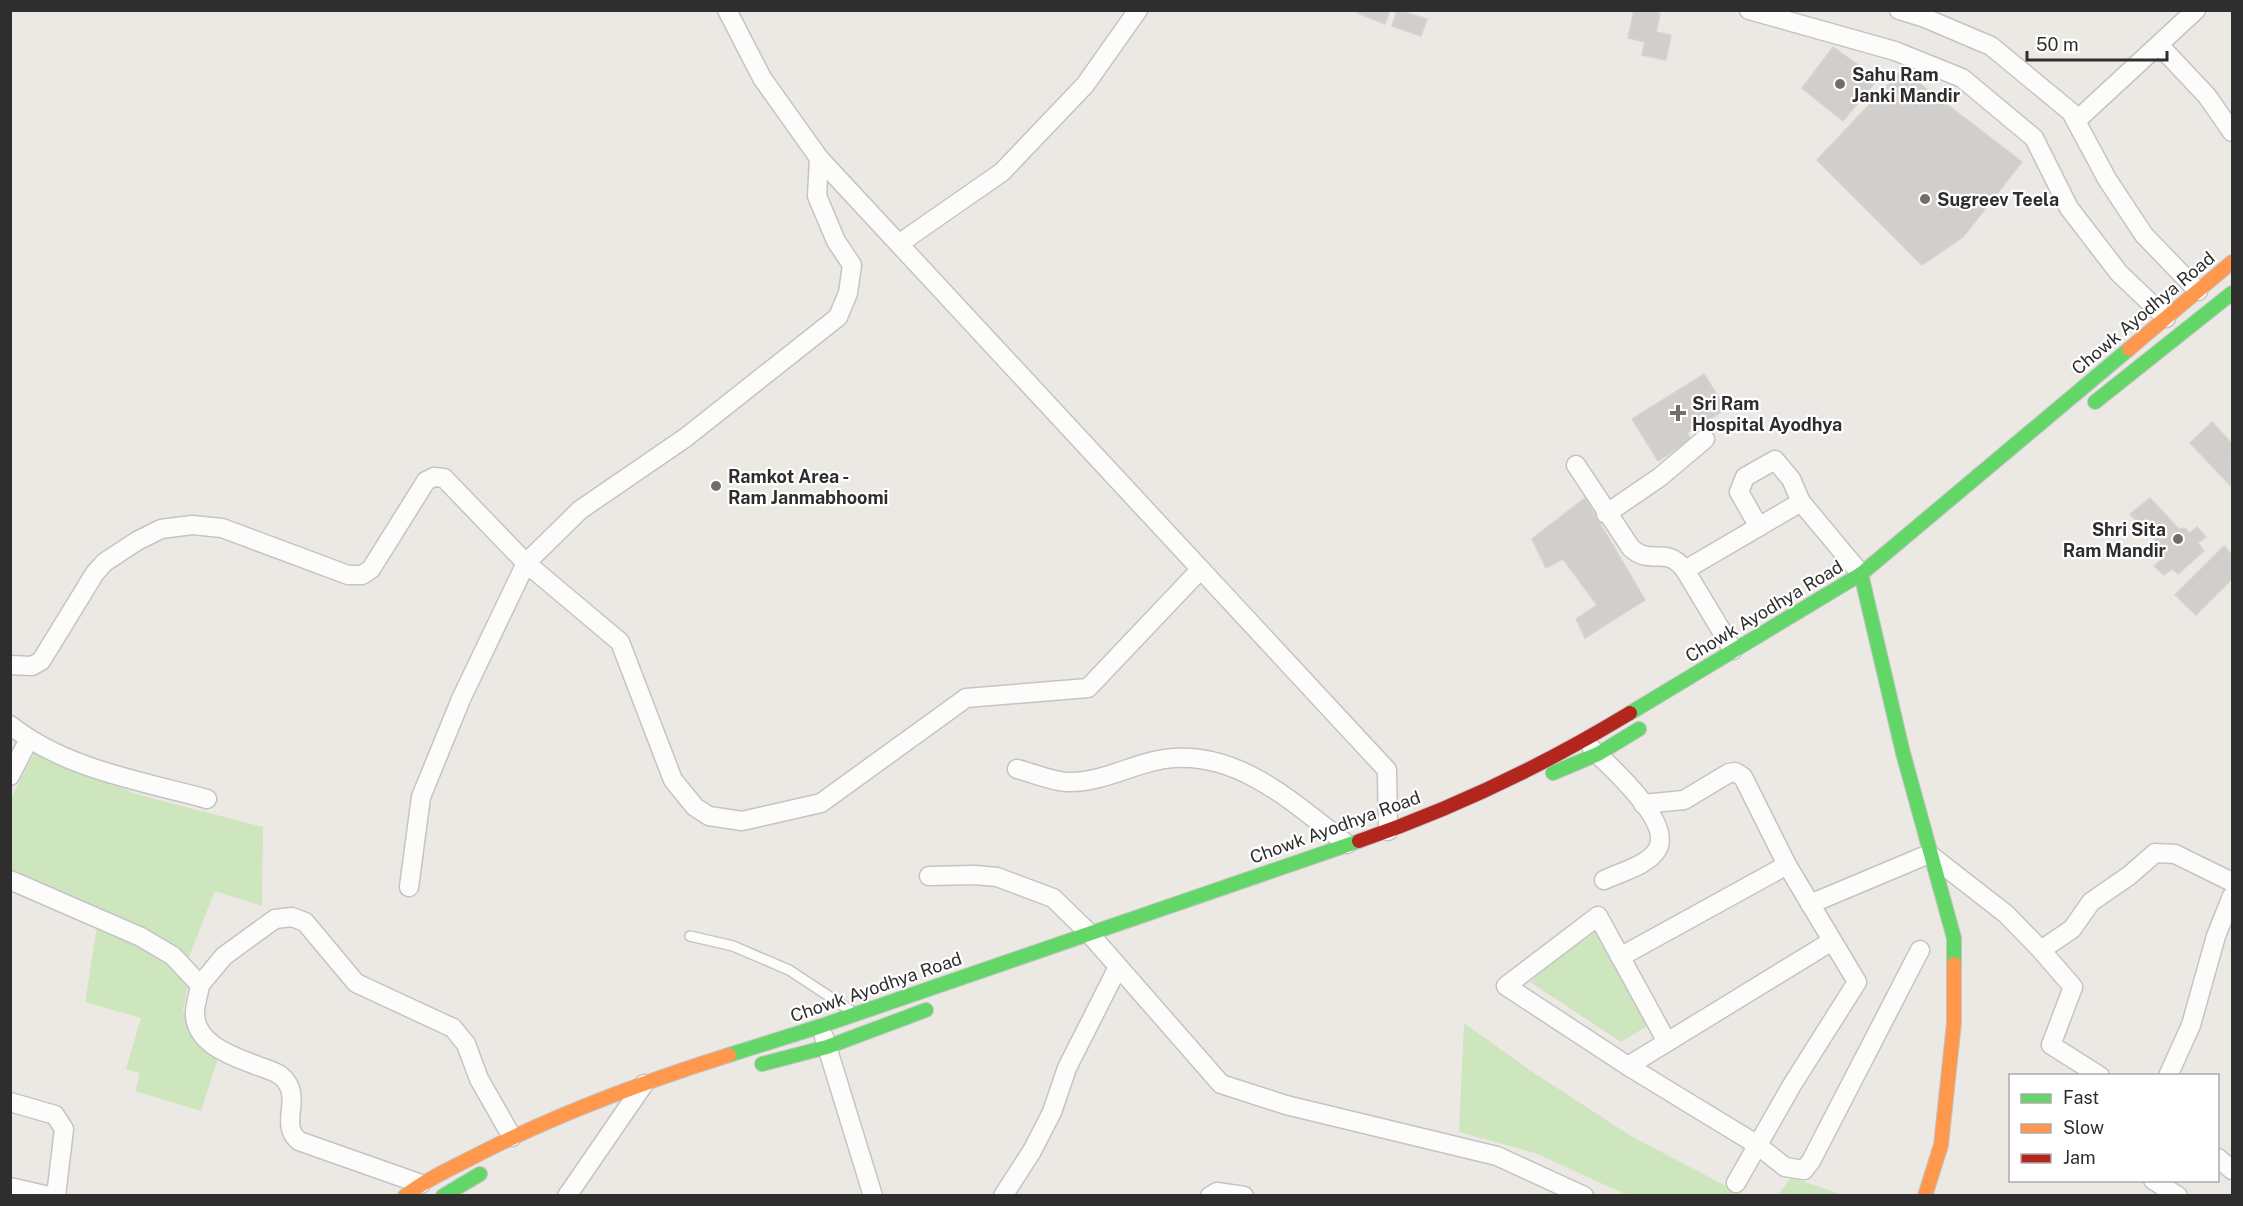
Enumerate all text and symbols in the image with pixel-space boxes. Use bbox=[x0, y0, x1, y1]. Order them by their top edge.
scale bar bbox=[2027, 24, 2166, 62]
text: 50 m bbox=[2036, 34, 2079, 55]
place label: Sahu Ram Janki Mandir bbox=[1852, 64, 1961, 106]
marker: Sahu Ram Janki Mandir bbox=[1833, 77, 1847, 91]
place label: Sugreev Teela bbox=[1937, 189, 2059, 210]
marker: Sugreev Teela bbox=[1918, 192, 1932, 206]
street label: Chowk Ayodhya Road bbox=[2067, 247, 2219, 379]
place label: Sri Ram Hospital Ayodhya bbox=[1692, 393, 1842, 435]
marker: Sri Ram Hospital Ayodhya bbox=[1669, 404, 1687, 422]
place label: Ramkot Area - Ram Janmabhoomi bbox=[728, 466, 888, 508]
marker: Ramkot Area - Ram Janmabhoomi bbox=[709, 479, 723, 493]
place label: Shri Sita Ram Mandir bbox=[2063, 519, 2167, 561]
marker: Shri Sita Ram Mandir bbox=[2171, 532, 2185, 546]
street label: Chowk Ayodhya Road bbox=[1681, 556, 1847, 666]
street label: Chowk Ayodhya Road bbox=[1247, 786, 1423, 868]
street label: Chowk Ayodhya Road bbox=[787, 948, 965, 1026]
legend bbox=[2009, 1074, 2219, 1182]
text: Fast bbox=[2063, 1087, 2099, 1108]
text: Slow bbox=[2063, 1117, 2104, 1138]
text: Jam bbox=[2063, 1147, 2096, 1168]

